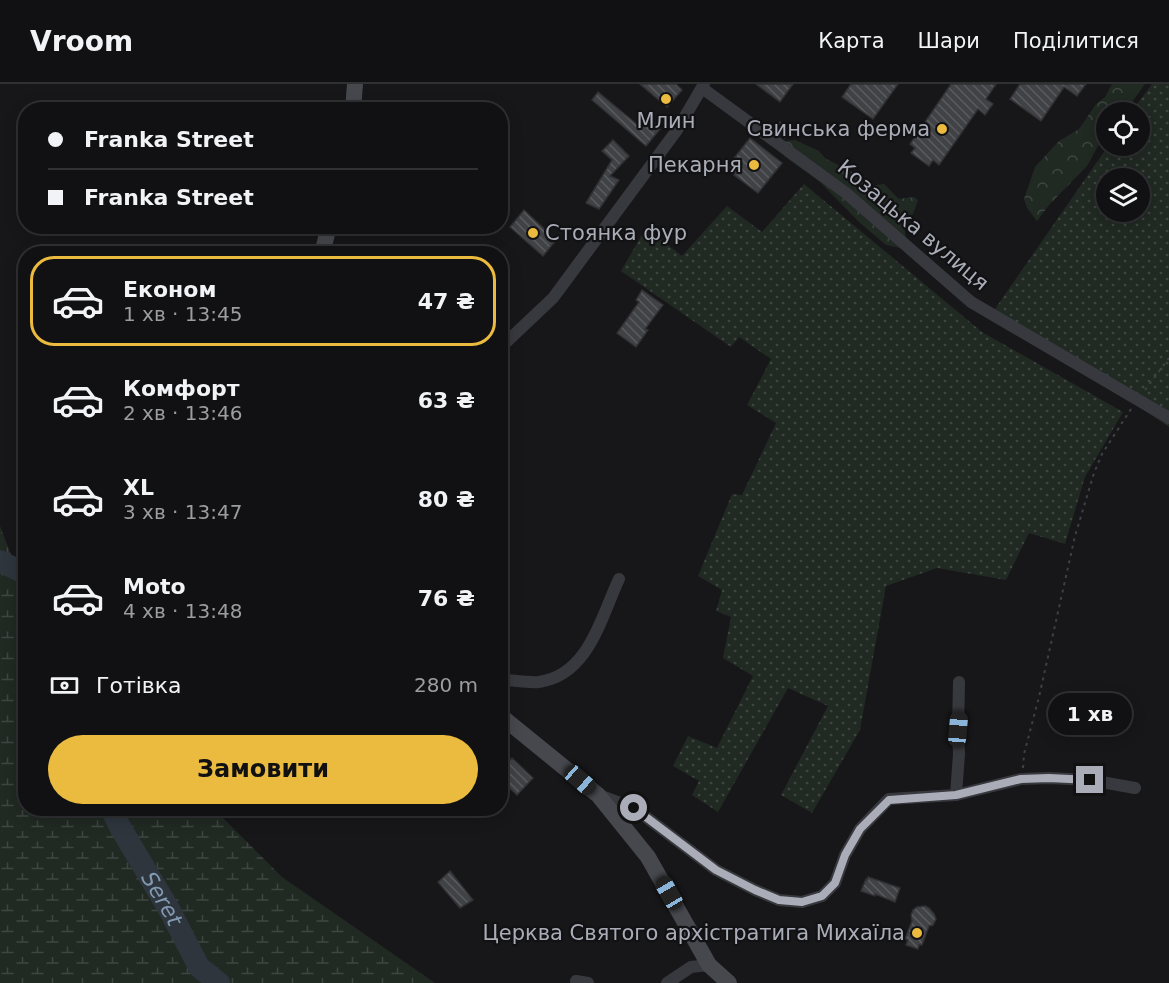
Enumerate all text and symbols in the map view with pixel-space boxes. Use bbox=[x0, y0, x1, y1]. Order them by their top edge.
text: Vroom bbox=[30, 25, 133, 58]
text: Карта bbox=[818, 29, 885, 53]
text: Шари bbox=[918, 29, 980, 53]
text: Поділитися bbox=[1013, 29, 1139, 53]
marker: Млин bbox=[659, 92, 673, 106]
map controls bbox=[1096, 102, 1150, 222]
button: locate bbox=[1096, 102, 1150, 156]
place label: Млин bbox=[637, 109, 695, 133]
place label: Свинська ферма bbox=[747, 117, 930, 141]
marker: Свинська ферма bbox=[935, 122, 949, 136]
text: Franka Street bbox=[84, 127, 254, 152]
place label: Пекарня bbox=[648, 153, 742, 177]
street label: Козацька вулиця bbox=[833, 155, 993, 295]
marker: Пекарня bbox=[747, 158, 761, 172]
button: layers bbox=[1096, 168, 1150, 222]
text: Franka Street bbox=[84, 185, 254, 210]
place label: Стоянка фур bbox=[545, 221, 687, 245]
marker: Стоянка фур bbox=[526, 226, 540, 240]
icon: car bbox=[51, 274, 105, 328]
text: Економ bbox=[123, 277, 216, 302]
text: 47 ₴ bbox=[418, 289, 475, 314]
text: 1 хв · 13:45 bbox=[123, 302, 242, 326]
icon: car bbox=[51, 373, 105, 427]
text: Комфорт bbox=[123, 376, 240, 401]
text: 63 ₴ bbox=[418, 388, 475, 413]
text: 2 хв · 13:46 bbox=[123, 401, 242, 425]
icon: car bbox=[51, 472, 105, 526]
text: XL bbox=[123, 475, 154, 500]
text: 80 ₴ bbox=[418, 487, 475, 512]
text: 3 хв · 13:47 bbox=[123, 500, 242, 524]
icon: car bbox=[51, 571, 105, 625]
text: Moto bbox=[123, 574, 186, 599]
text: 76 ₴ bbox=[418, 586, 475, 611]
text: 4 хв · 13:48 bbox=[123, 599, 242, 623]
icon: cash bbox=[48, 669, 81, 702]
text: Готівка bbox=[96, 673, 182, 698]
text: 280 m bbox=[414, 673, 478, 697]
callout: 1 хв bbox=[1048, 693, 1132, 735]
text: 1 хв bbox=[1067, 702, 1113, 726]
car bbox=[947, 710, 969, 748]
button: Замовити bbox=[48, 735, 478, 804]
car bbox=[561, 761, 599, 799]
route end bbox=[1076, 766, 1103, 793]
route start bbox=[620, 794, 647, 821]
water label: Seret bbox=[137, 867, 188, 931]
car bbox=[652, 873, 686, 913]
place label: Церква Святого архістратига Михаїла bbox=[482, 921, 905, 945]
marker: Церква Святого архістратига Михаїла bbox=[910, 926, 924, 940]

